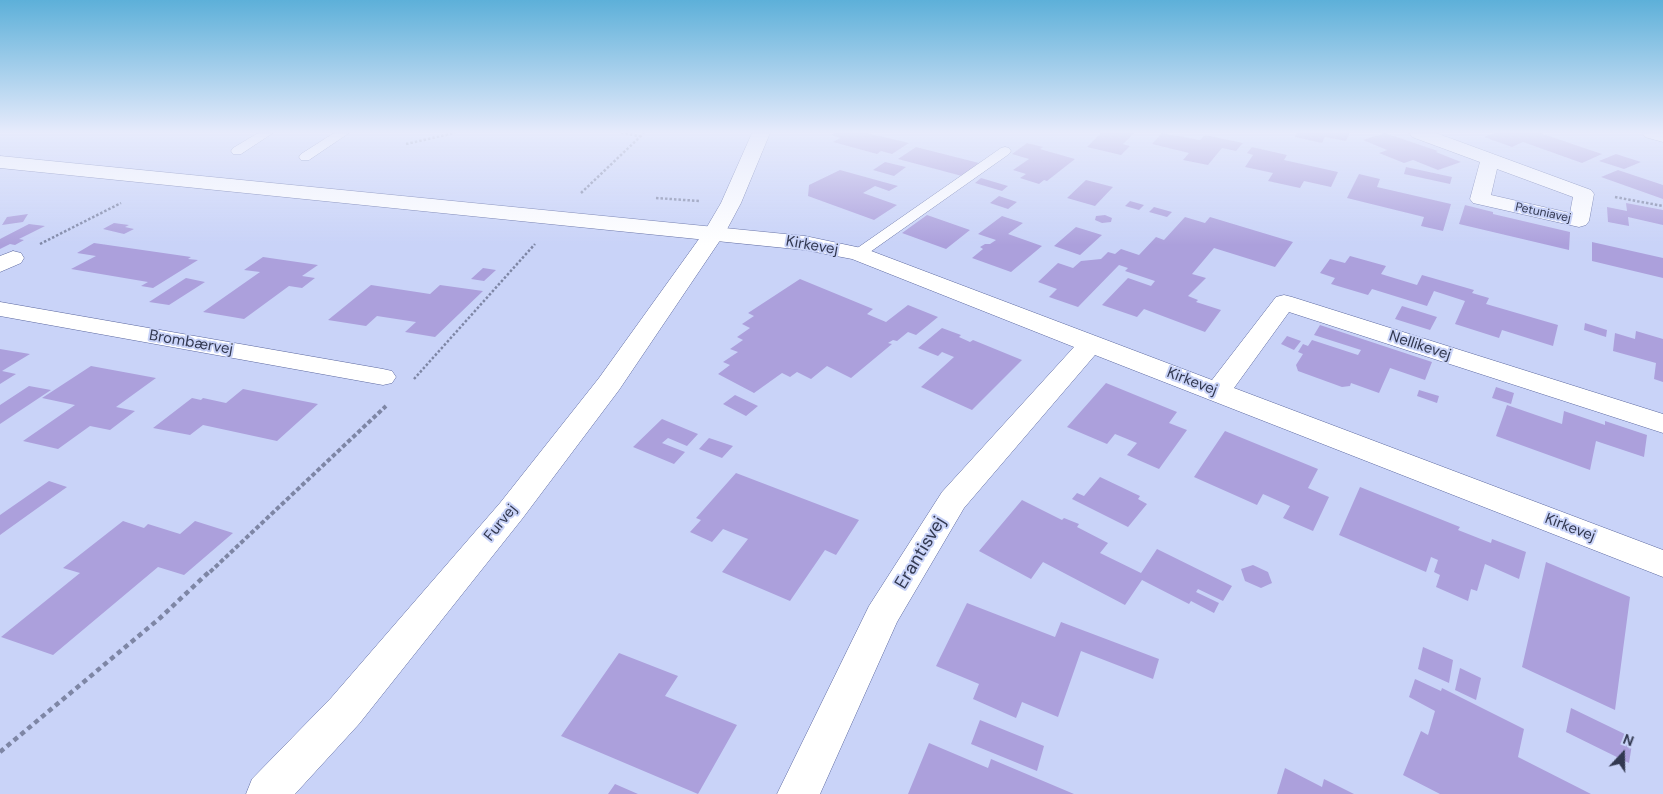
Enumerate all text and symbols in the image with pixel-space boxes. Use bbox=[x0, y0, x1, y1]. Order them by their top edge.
street label: Petuniavej bbox=[1514, 200, 1572, 226]
street label: Kirkevej bbox=[784, 233, 840, 259]
street label: Brombærvej bbox=[148, 327, 234, 359]
street label: Nellikevej bbox=[1387, 328, 1453, 364]
street label: Kirkevej bbox=[1164, 364, 1220, 400]
street label: Furvej bbox=[481, 501, 521, 545]
street label: Kirkevej bbox=[1542, 510, 1598, 546]
street label: Erantisvej bbox=[891, 513, 951, 593]
north arrow bbox=[1598, 729, 1648, 779]
text: N bbox=[1620, 730, 1636, 750]

